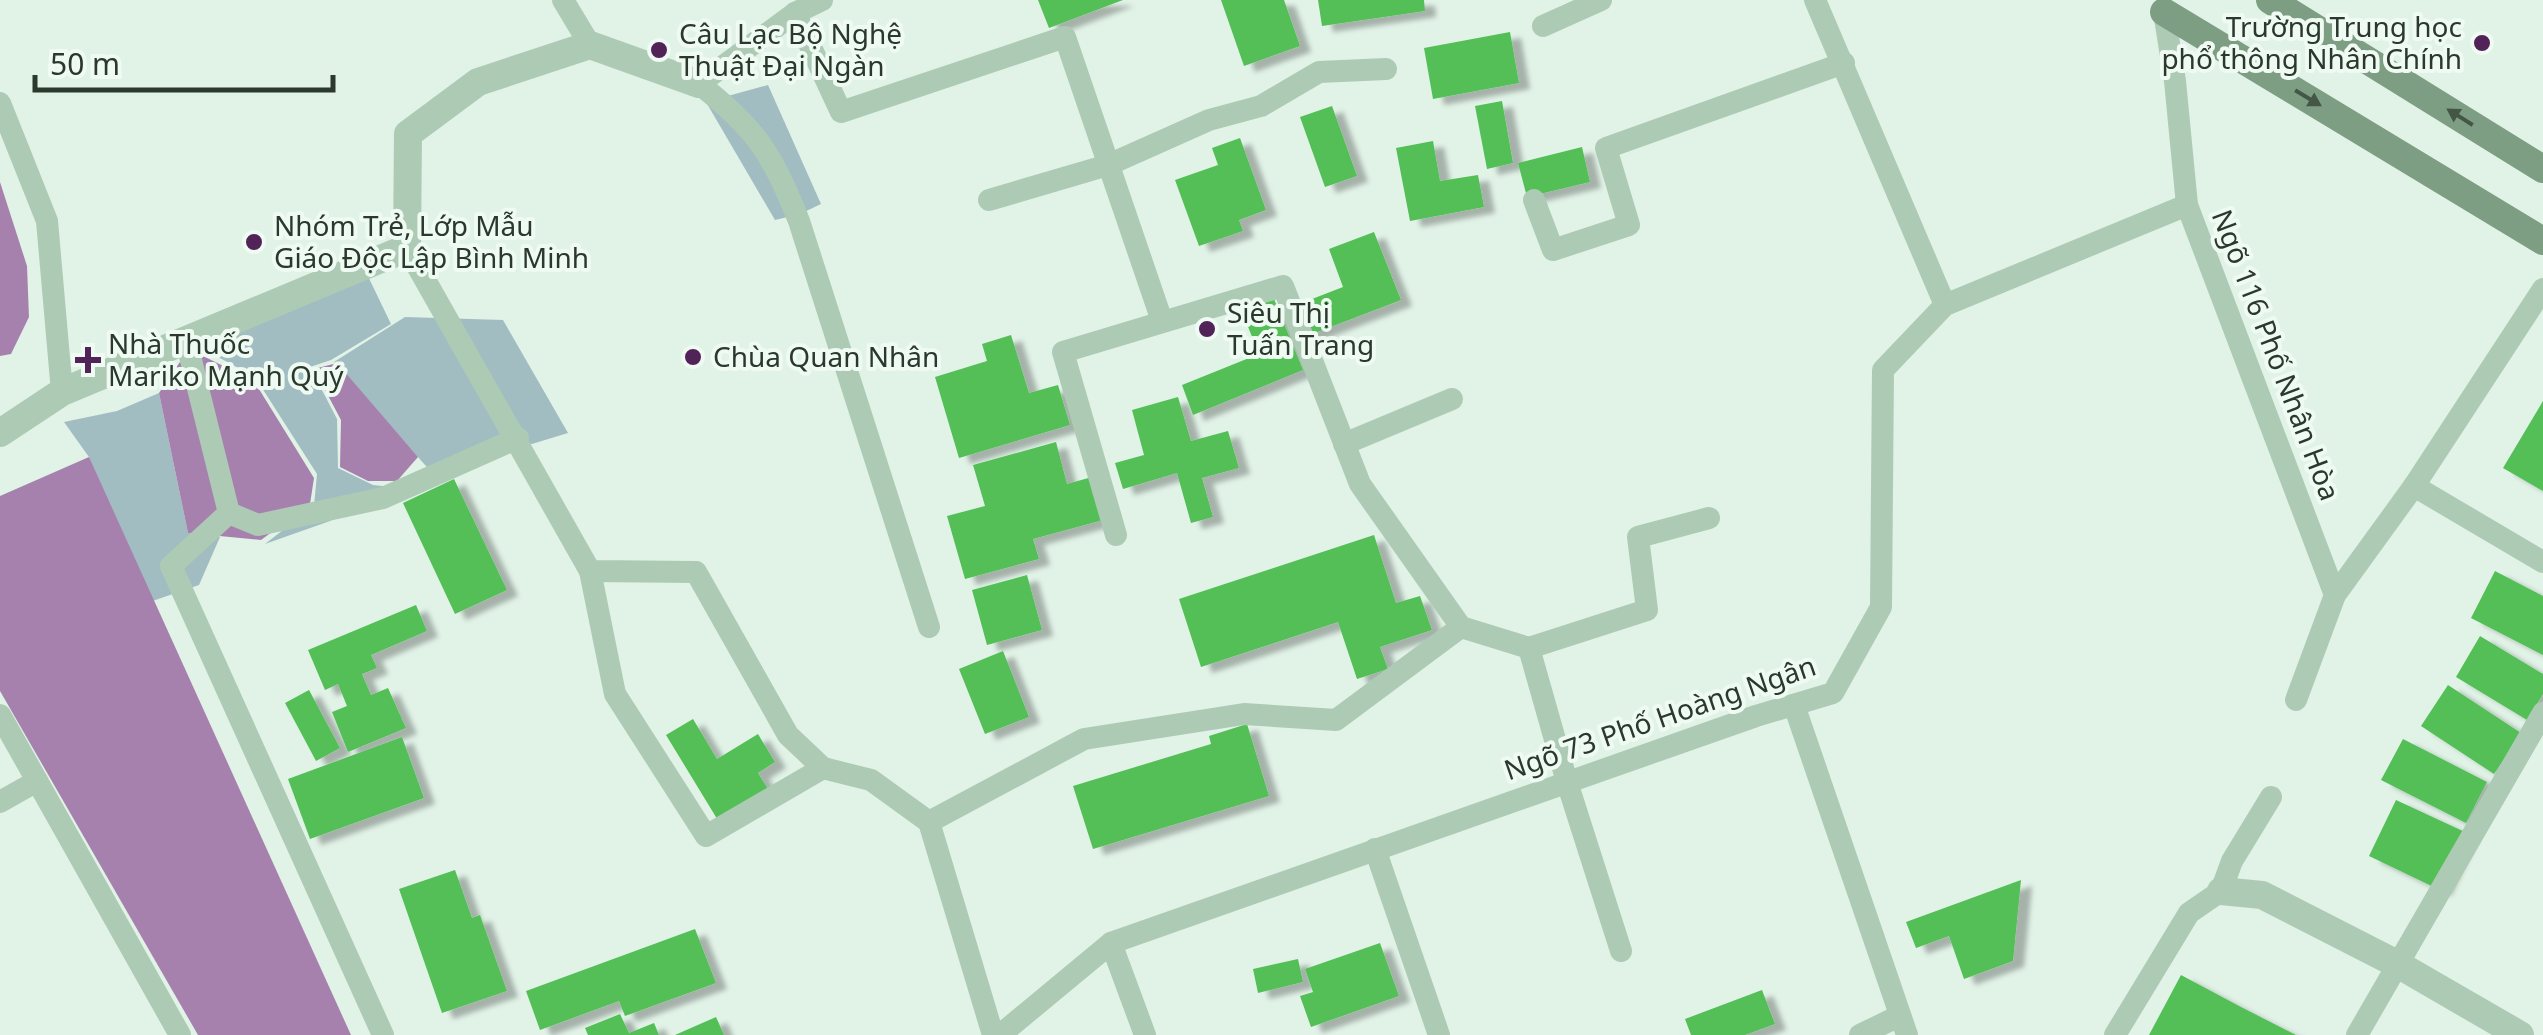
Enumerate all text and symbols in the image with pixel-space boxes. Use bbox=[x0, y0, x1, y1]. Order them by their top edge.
place label: Trường Trung học phổ thông Nhân Chính bbox=[2161, 7, 2462, 77]
place label: Câu Lạc Bộ Nghệ Thuật Đại Ngàn bbox=[679, 14, 902, 84]
scale bar bbox=[35, 30, 332, 92]
marker: Trường Trung học phổ thông Nhân Chính bbox=[2471, 32, 2493, 54]
marker: Câu Lạc Bộ Nghệ Thuật Đại Ngàn bbox=[648, 39, 670, 61]
text: 50 m bbox=[50, 43, 120, 84]
one-way arrow bbox=[2294, 89, 2322, 107]
one-way arrow bbox=[2446, 109, 2474, 126]
street label: Ngõ 116 Phố Nhân Hòa bbox=[2204, 204, 2350, 506]
place label: Nhóm Trẻ, Lớp Mẫu Giáo Độc Lập Bình Minh bbox=[274, 206, 589, 276]
marker: Nhóm Trẻ, Lớp Mẫu Giáo Độc Lập Bình Minh bbox=[243, 231, 265, 253]
place label: Siêu Thị Tuấn Trang bbox=[1227, 293, 1374, 363]
marker: Siêu Thị Tuấn Trang bbox=[1196, 318, 1218, 340]
place label: Nhà Thuốc Mariko Mạnh Quý bbox=[108, 324, 344, 394]
place label: Chùa Quan Nhân bbox=[713, 337, 939, 375]
marker: Chùa Quan Nhân bbox=[682, 346, 704, 368]
marker: Nhà Thuốc Mariko Mạnh Quý bbox=[77, 349, 99, 371]
street label: Ngõ 73 Phố Hoàng Ngân bbox=[1499, 646, 1821, 788]

